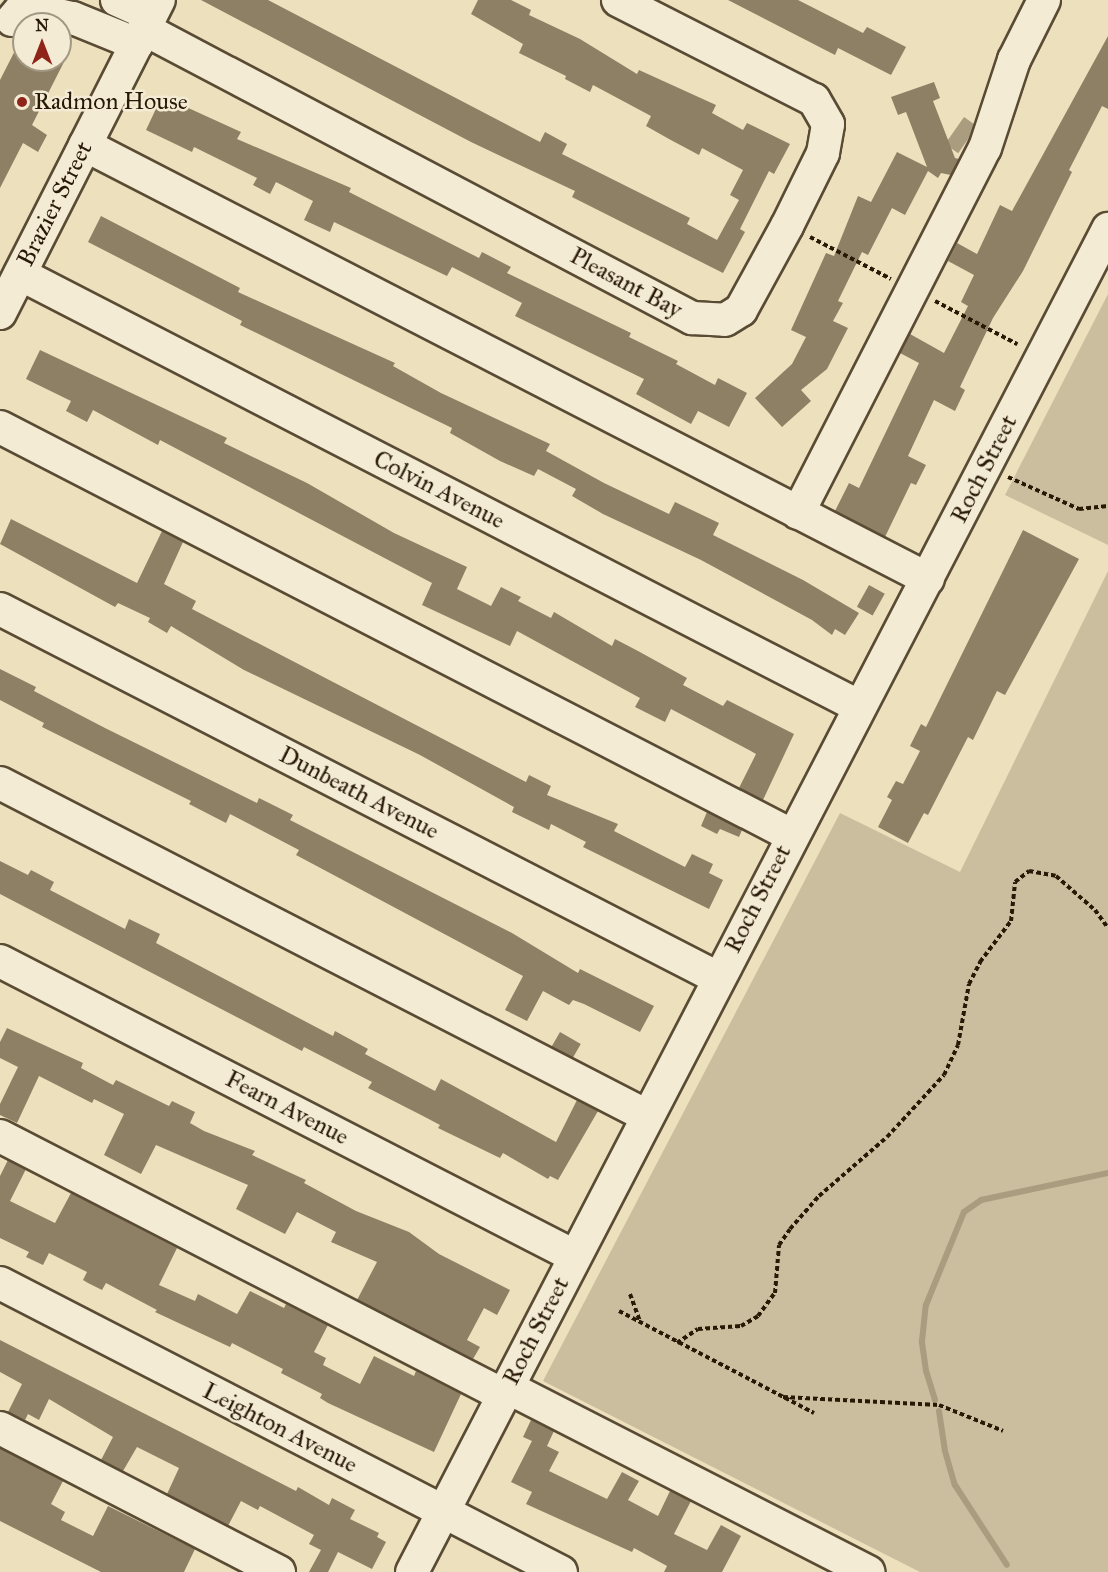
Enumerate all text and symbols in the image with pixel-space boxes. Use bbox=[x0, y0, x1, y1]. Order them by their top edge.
north arrow bbox=[12, 12, 72, 72]
text: N bbox=[35, 16, 49, 35]
place label: Radmon House bbox=[34, 88, 188, 116]
marker: Radmon House bbox=[15, 95, 29, 109]
street label: Brazier Street bbox=[11, 137, 99, 271]
street label: Pleasant Bay bbox=[565, 241, 687, 325]
street label: Roch Street bbox=[945, 410, 1023, 528]
street label: Colvin Avenue bbox=[369, 445, 509, 535]
street label: Dunbeath Avenue bbox=[274, 740, 444, 846]
street label: Roch Street bbox=[719, 840, 797, 958]
street label: Fearn Avenue bbox=[221, 1065, 353, 1151]
street label: Roch Street bbox=[497, 1272, 575, 1390]
street label: Leighton Avenue bbox=[198, 1377, 362, 1479]

